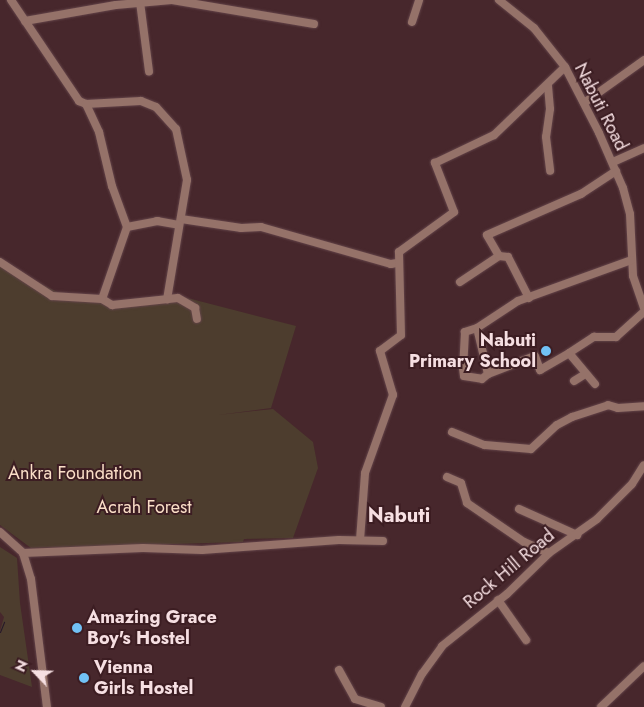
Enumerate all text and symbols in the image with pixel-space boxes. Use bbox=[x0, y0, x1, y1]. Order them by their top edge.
street label: Nabuti Road bbox=[570, 60, 632, 154]
place label: Nabuti Primary School bbox=[409, 330, 536, 372]
marker: Nabuti Primary School bbox=[540, 345, 552, 357]
park label: Ankra Foundation bbox=[8, 462, 142, 484]
park label: Acrah Forest bbox=[96, 496, 192, 518]
district label: Nabuti bbox=[368, 503, 430, 527]
street label: Rock Hill Road bbox=[459, 525, 559, 613]
place label: Amazing Grace Boy's Hostel bbox=[87, 607, 217, 650]
marker: Amazing Grace Boy's Hostel bbox=[71, 622, 83, 634]
north arrow bbox=[10, 647, 60, 697]
text: N bbox=[10, 657, 33, 675]
place label: Vienna Girls Hostel bbox=[94, 657, 193, 700]
marker: Vienna Girls Hostel bbox=[78, 672, 90, 684]

